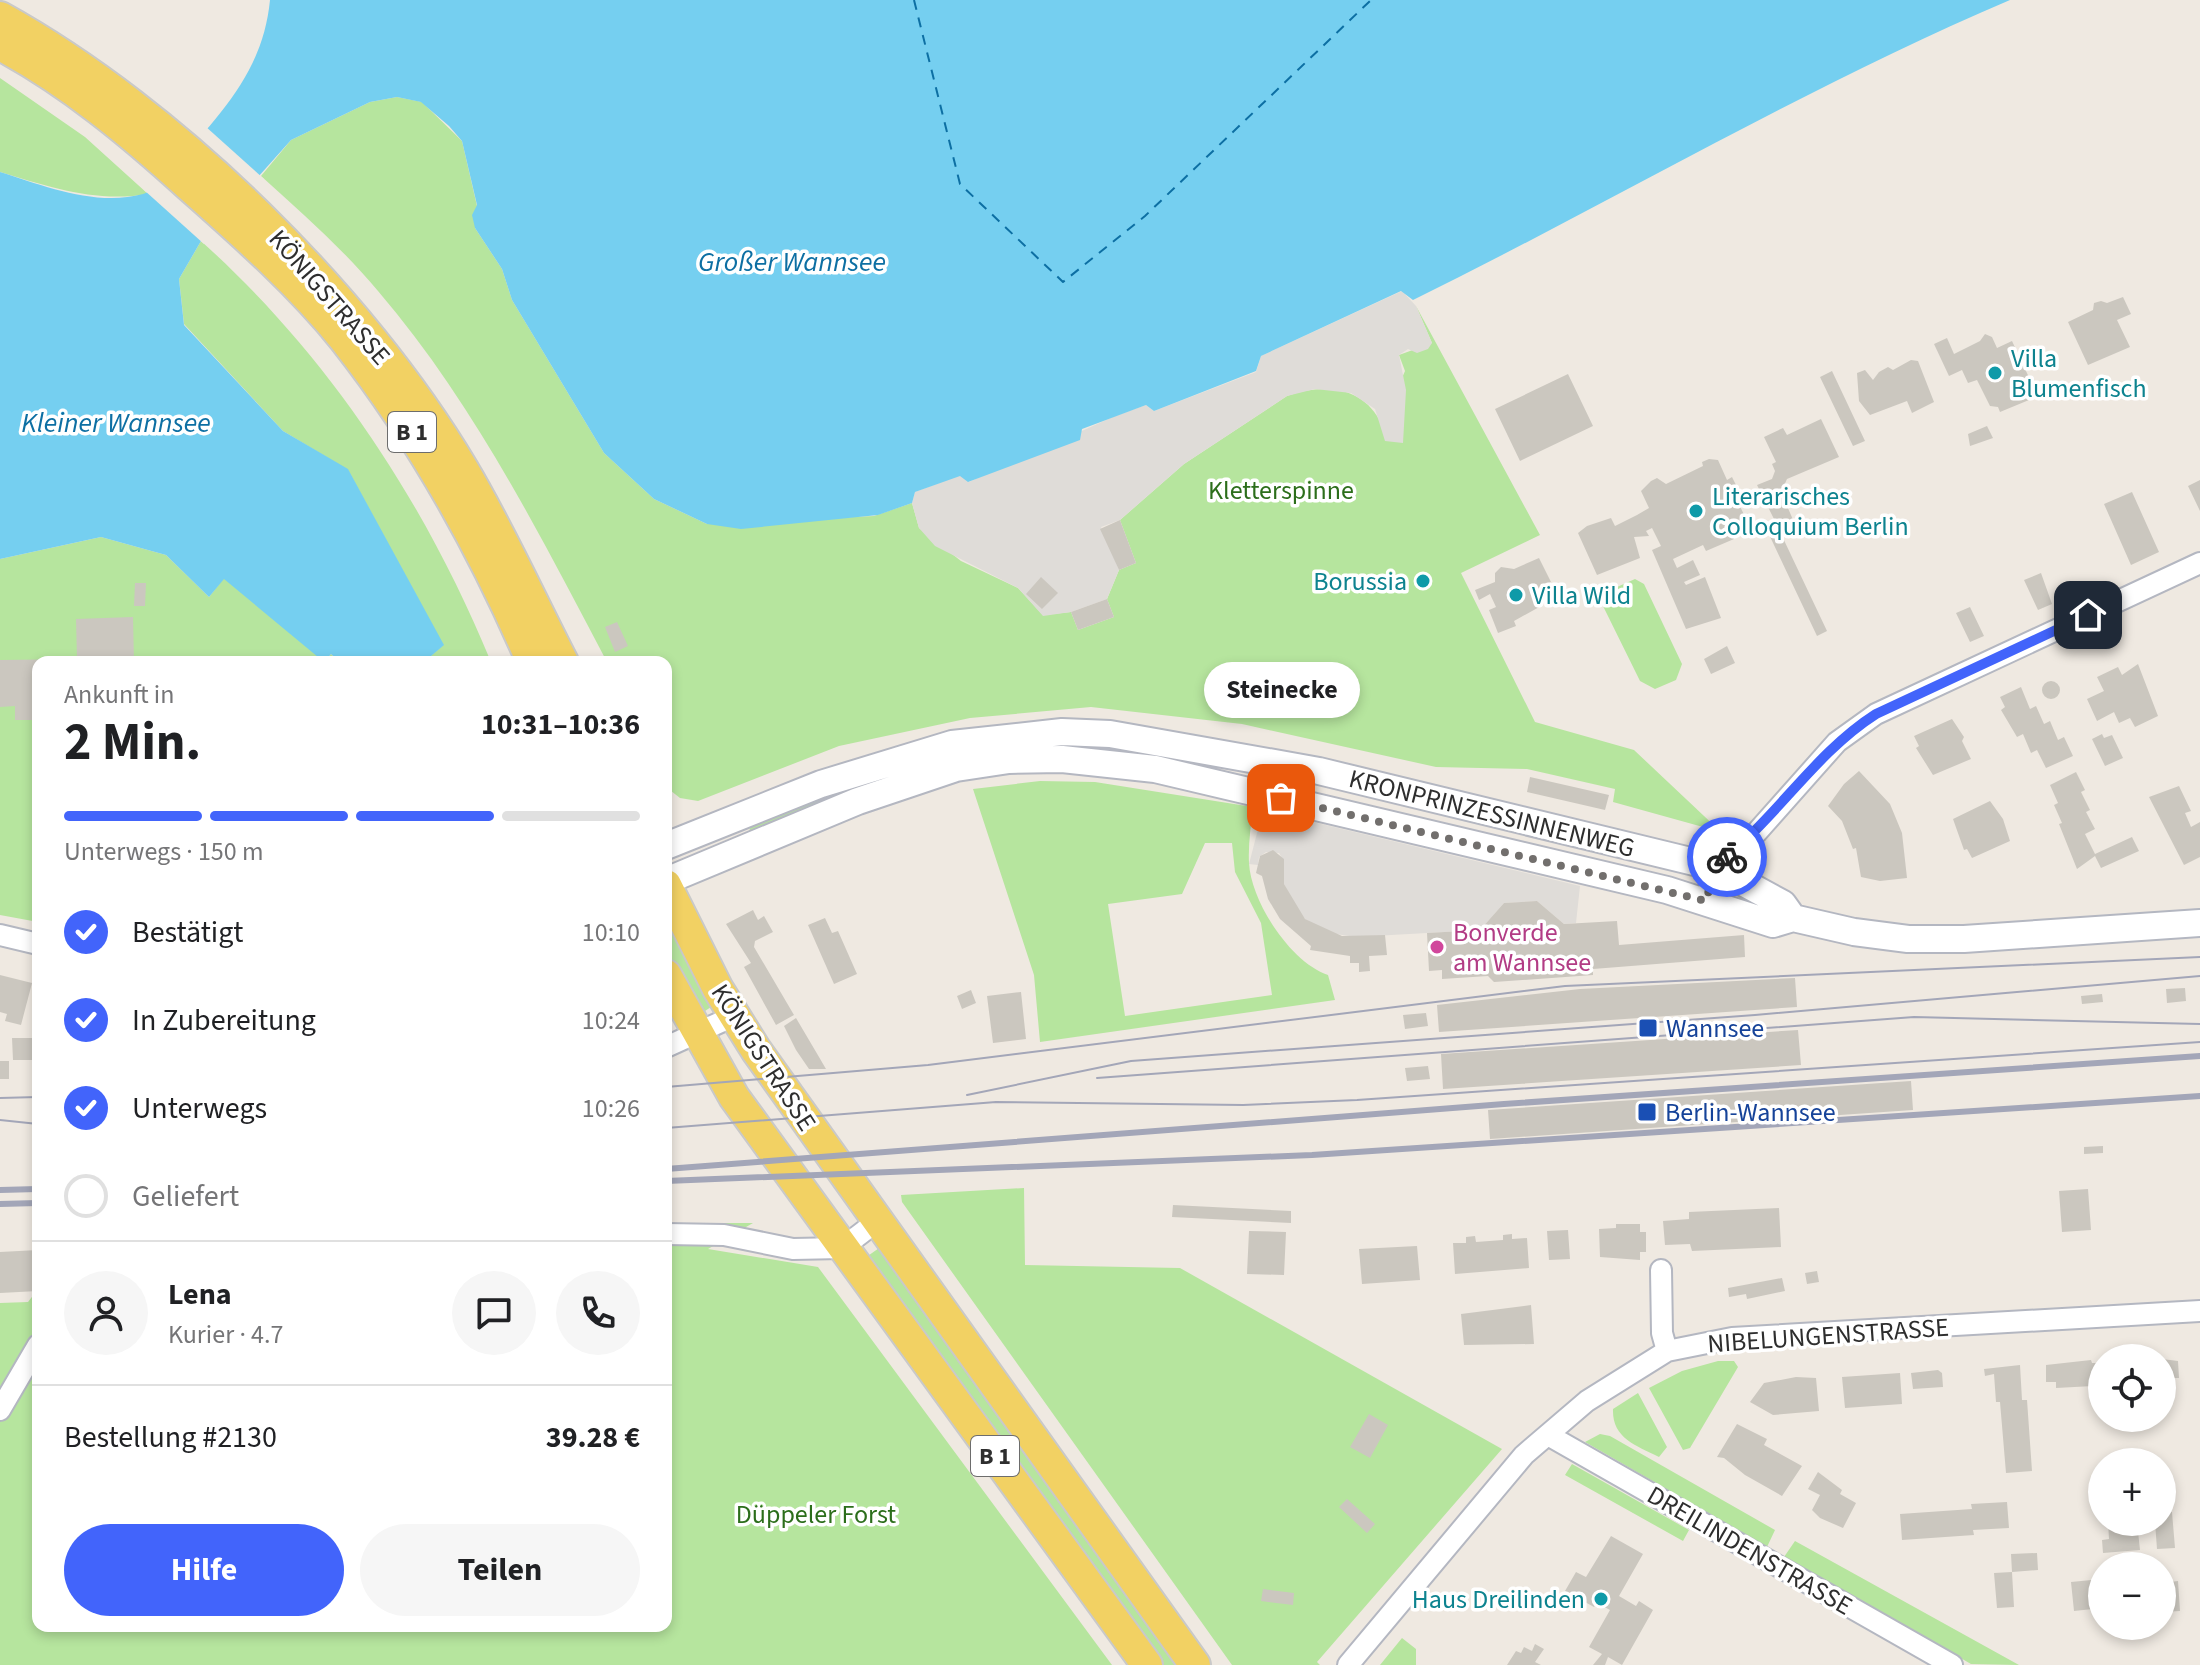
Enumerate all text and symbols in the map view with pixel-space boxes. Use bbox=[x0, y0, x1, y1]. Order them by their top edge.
street label: KÖNIGSTRASSE bbox=[260, 222, 399, 373]
water label: Großer Wannsee bbox=[698, 242, 886, 282]
place label: Villa Blumenfisch bbox=[2011, 340, 2147, 407]
marker: Villa Blumenfisch bbox=[1986, 364, 2004, 382]
water label: Kleiner Wannsee bbox=[21, 403, 211, 443]
road number: B 1 bbox=[388, 412, 436, 452]
park label: Kletterspinne bbox=[1208, 472, 1354, 509]
place label: Literarisches Colloquium Berlin bbox=[1712, 478, 1909, 545]
marker: Literarisches Colloquium Berlin bbox=[1687, 502, 1705, 520]
place label: Borussia bbox=[1313, 563, 1407, 600]
marker: Borussia bbox=[1414, 572, 1432, 590]
place label: Villa Wild bbox=[1532, 577, 1631, 614]
pin bbox=[2054, 581, 2122, 649]
marker: Villa Wild bbox=[1507, 586, 1525, 604]
icon: home bbox=[2066, 593, 2110, 637]
callout: Steinecke bbox=[1203, 662, 1359, 718]
text: Steinecke bbox=[1226, 671, 1338, 708]
text: Ankunft in bbox=[64, 676, 174, 713]
text: 10:31–10:36 bbox=[481, 703, 640, 746]
text: 2 Min. bbox=[64, 706, 201, 780]
street label: KRONPRINZESSINNENWEG bbox=[1345, 760, 1639, 867]
pin bbox=[1247, 764, 1315, 832]
icon: bag bbox=[1259, 776, 1303, 820]
courier bbox=[1687, 817, 1767, 897]
text: Unterwegs · 150 m bbox=[64, 833, 263, 870]
icon: bike bbox=[1705, 835, 1749, 879]
icon: check bbox=[64, 910, 108, 954]
text: Bestätigt bbox=[132, 911, 243, 954]
text: 10:10 bbox=[582, 914, 640, 951]
place label: Bonverde am Wannsee bbox=[1453, 914, 1591, 981]
marker: Bonverde am Wannsee bbox=[1428, 938, 1446, 956]
street label: KÖNIGSTRASSE bbox=[702, 976, 825, 1138]
icon: check bbox=[64, 998, 108, 1042]
text: In Zubereitung bbox=[132, 999, 316, 1042]
text: 10:24 bbox=[582, 1002, 640, 1039]
place label: Wannsee bbox=[1666, 1010, 1764, 1047]
marker: Wannsee bbox=[1637, 1017, 1659, 1039]
icon: check bbox=[64, 1086, 108, 1130]
text: Unterwegs bbox=[132, 1087, 267, 1130]
text: 10:26 bbox=[582, 1090, 640, 1127]
place label: Berlin-Wannsee bbox=[1665, 1094, 1836, 1131]
marker: Berlin-Wannsee bbox=[1636, 1101, 1658, 1123]
text: Geliefert bbox=[132, 1175, 239, 1218]
button: person bbox=[64, 1271, 148, 1355]
button: chat bbox=[452, 1271, 536, 1355]
button: phone bbox=[556, 1271, 640, 1355]
text: Lena bbox=[168, 1273, 232, 1316]
street label: NIBELUNGENSTRASSE bbox=[1706, 1309, 1950, 1362]
text: Kurier · 4.7 bbox=[168, 1316, 283, 1353]
map controls bbox=[2088, 1344, 2176, 1640]
button: locate bbox=[2088, 1344, 2176, 1432]
text: Bestellung #2130 bbox=[64, 1416, 277, 1459]
text: 39.28 € bbox=[546, 1416, 640, 1459]
road number: B 1 bbox=[971, 1436, 1019, 1476]
button: + bbox=[2088, 1448, 2176, 1536]
street label: DREILINDENSTRASSE bbox=[1640, 1477, 1859, 1624]
park label: Düppeler Forst bbox=[736, 1496, 896, 1533]
button: Hilfe bbox=[64, 1524, 344, 1616]
button: Teilen bbox=[360, 1524, 640, 1616]
button: − bbox=[2088, 1552, 2176, 1640]
place label: Haus Dreilinden bbox=[1412, 1581, 1585, 1618]
marker: Haus Dreilinden bbox=[1592, 1590, 1610, 1608]

